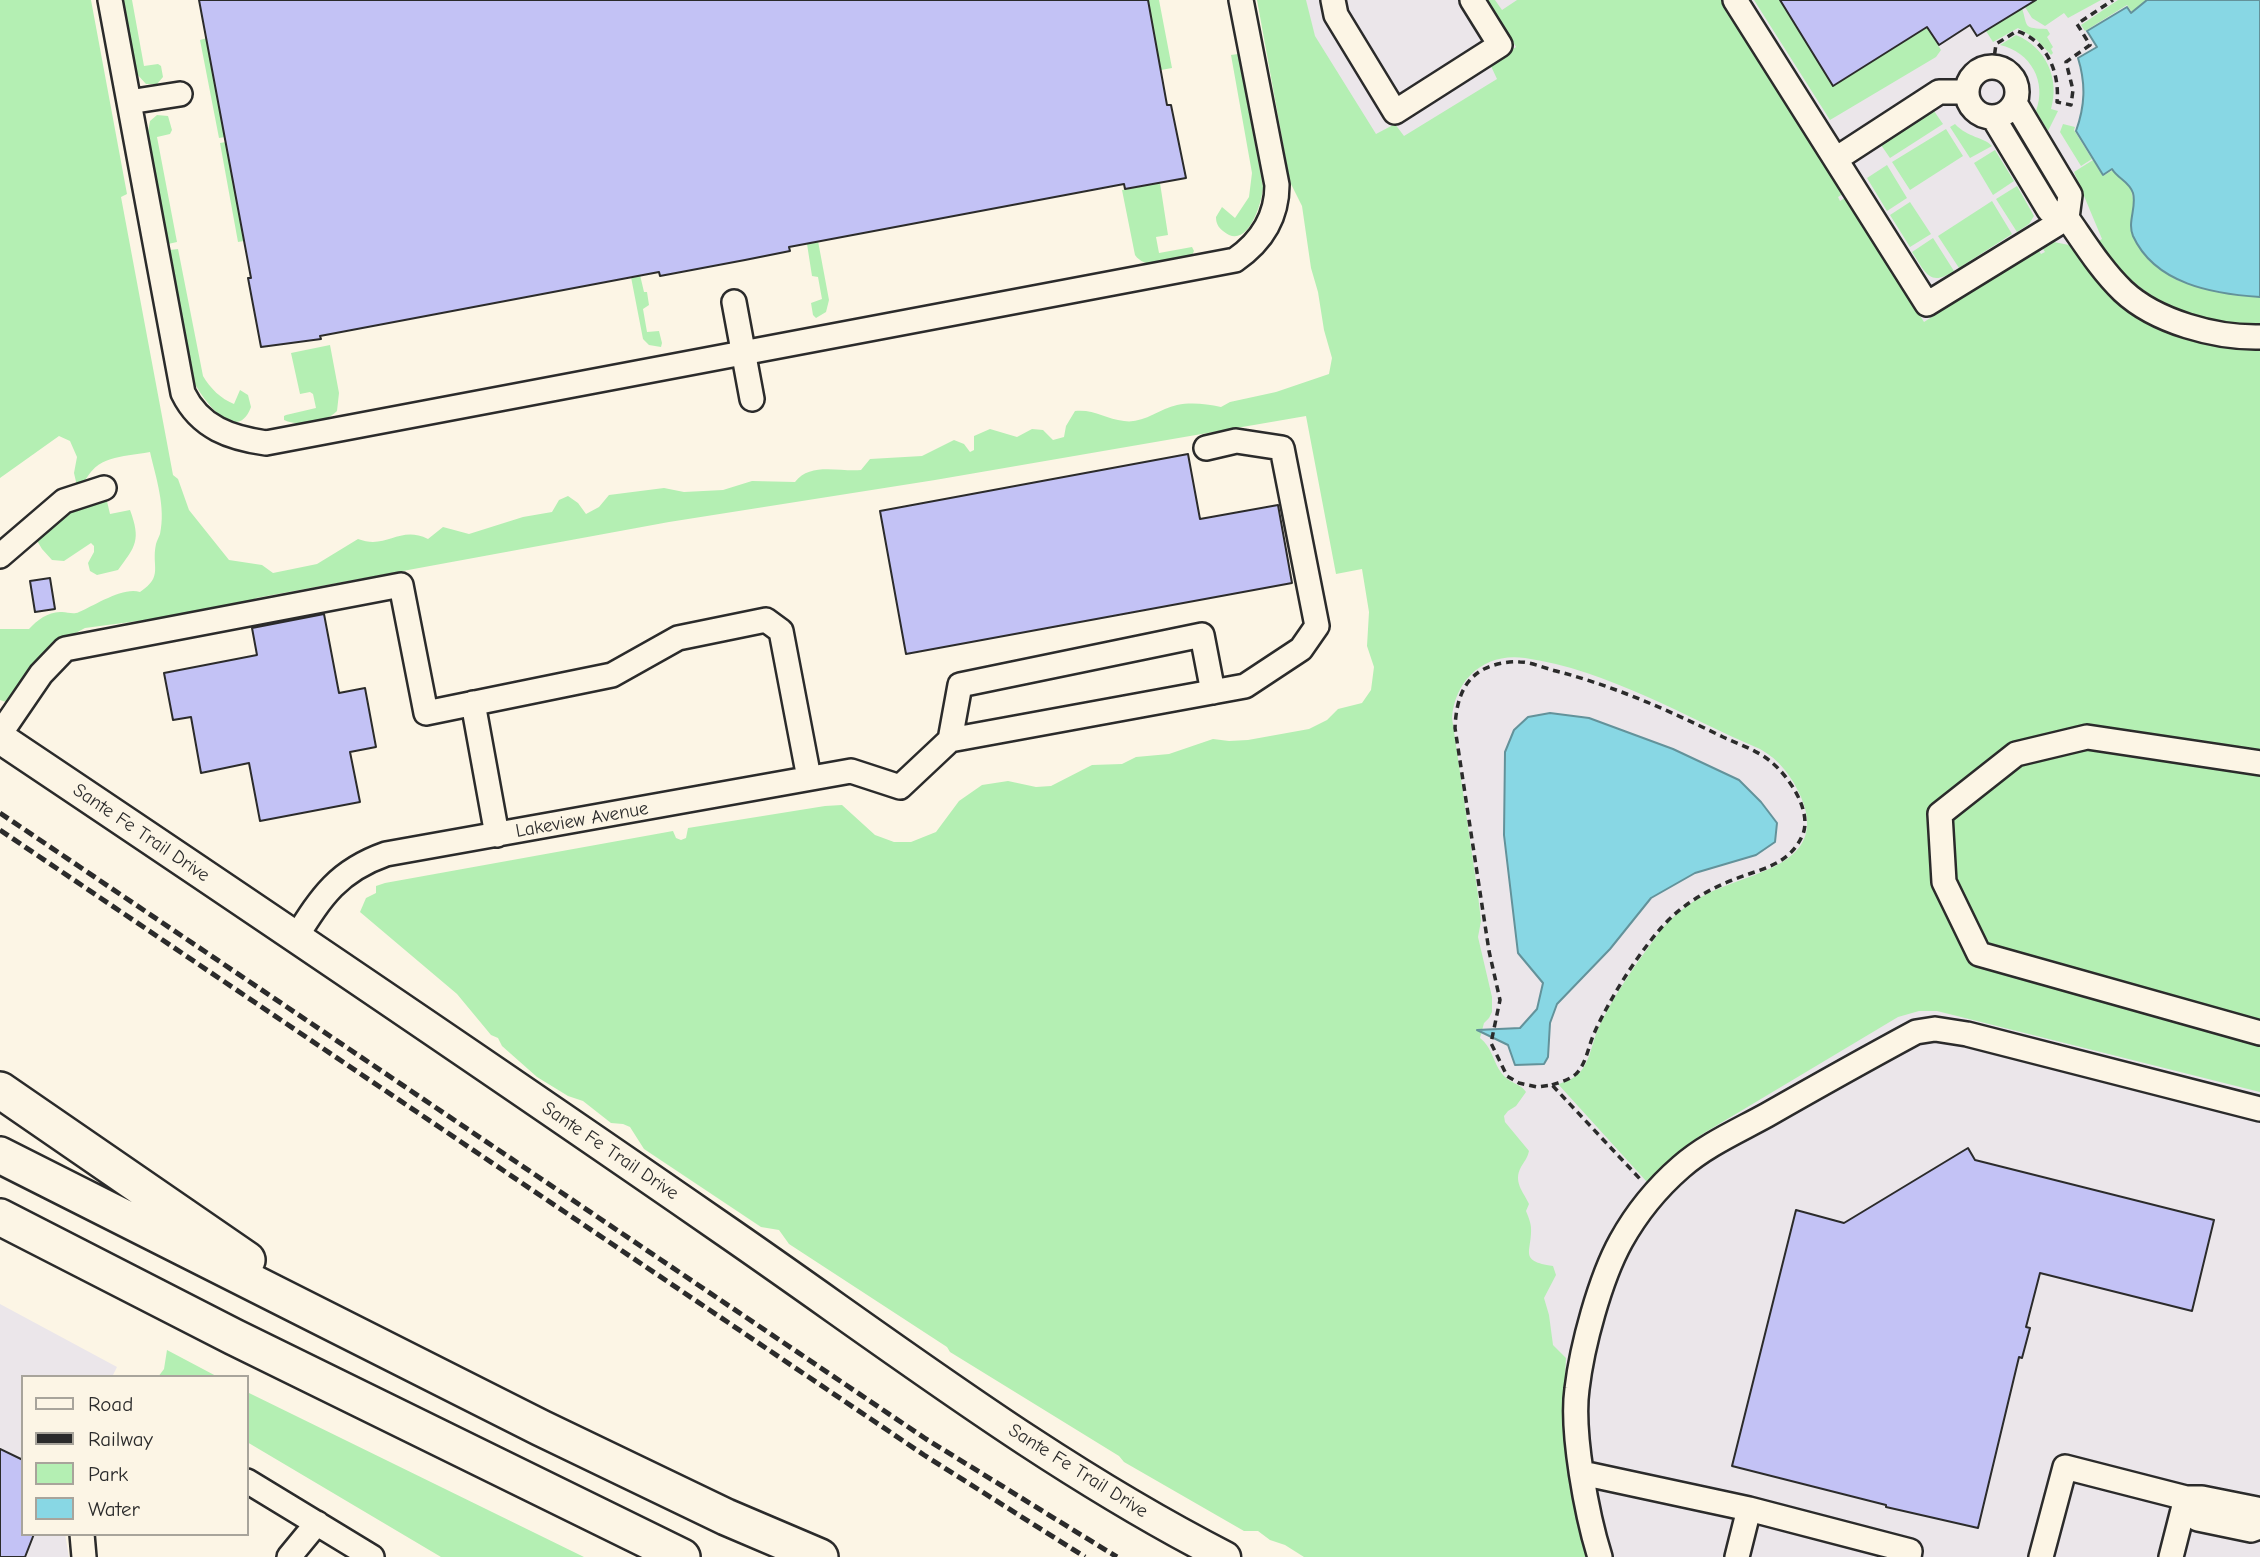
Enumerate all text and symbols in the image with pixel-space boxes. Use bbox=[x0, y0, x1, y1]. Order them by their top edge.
street label: Sante Fe Trail Drive bbox=[68, 779, 214, 887]
street label: Lakeview Avenue bbox=[514, 797, 650, 843]
street label: Sante Fe Trail Drive bbox=[537, 1097, 683, 1205]
legend bbox=[21, 1375, 248, 1536]
text: Road bbox=[88, 1392, 133, 1416]
street label: Sante Fe Trail Drive bbox=[1004, 1419, 1152, 1523]
text: Railway bbox=[88, 1427, 153, 1451]
text: Park bbox=[88, 1462, 128, 1486]
text: Water bbox=[88, 1497, 140, 1521]

